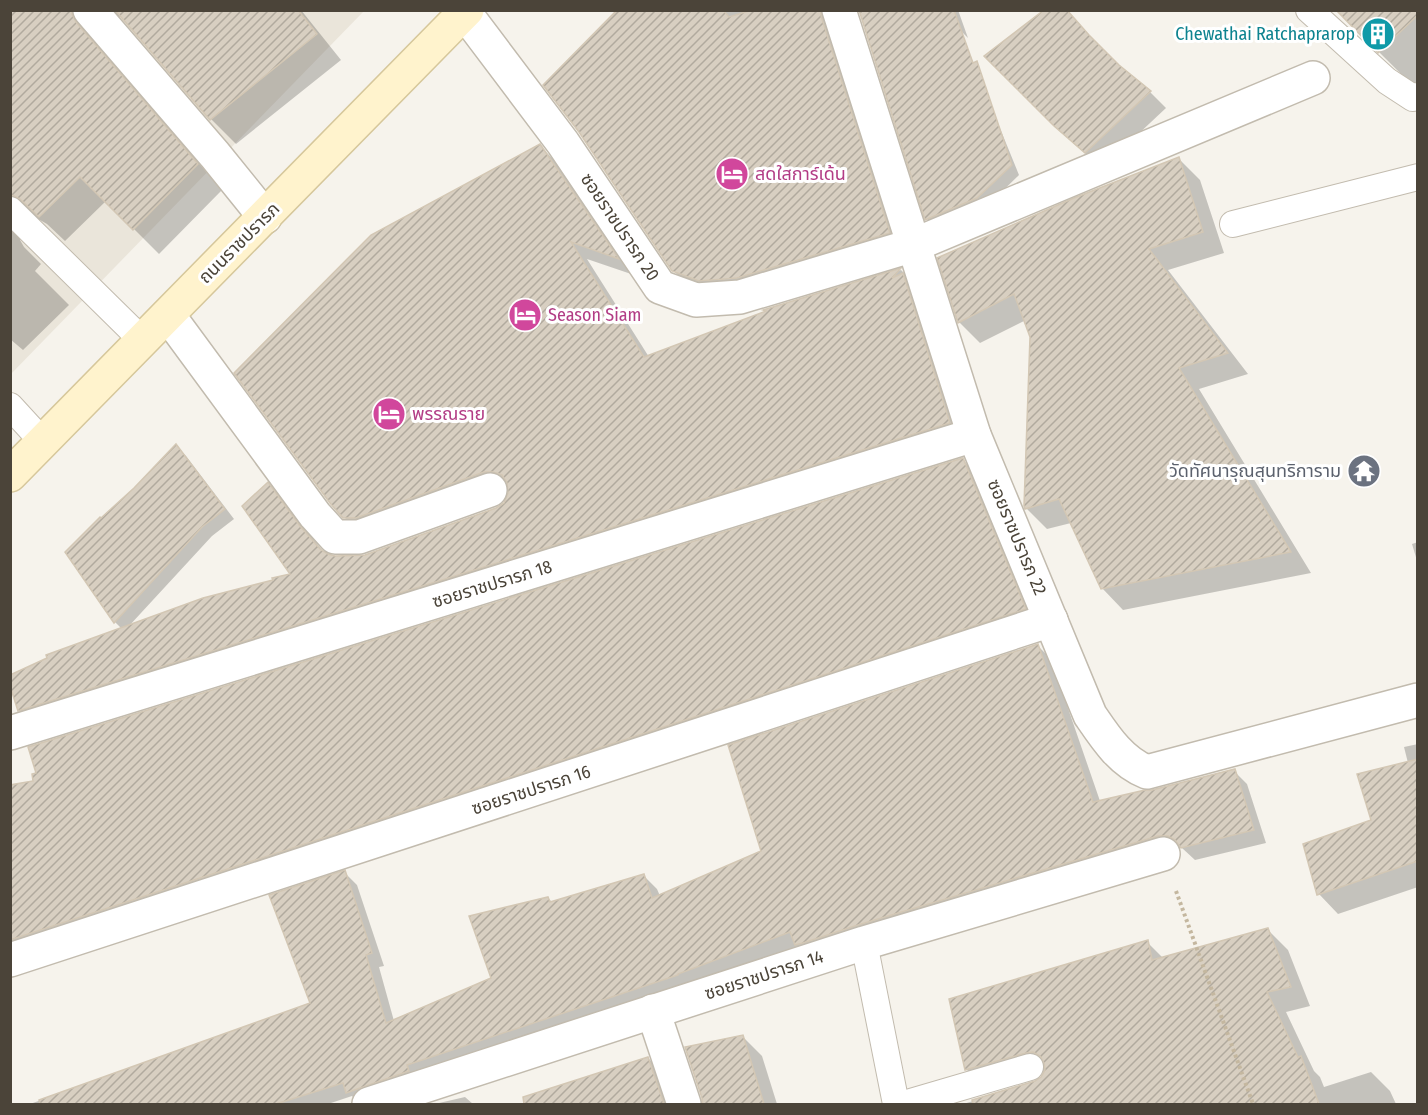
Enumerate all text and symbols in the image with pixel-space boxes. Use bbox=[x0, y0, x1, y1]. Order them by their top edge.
building icon: Chewathai Ratchaprarop bbox=[1360, 16, 1396, 52]
place label: Chewathai Ratchaprarop bbox=[1175, 23, 1355, 45]
hotel icon: สดใสการ์เด้น bbox=[714, 156, 750, 192]
place label: สดใสการ์เด้น bbox=[755, 163, 846, 185]
street label: ซอยราชปรารภ 20 bbox=[576, 169, 664, 285]
street label: ถนนราชปรารภ bbox=[194, 198, 284, 288]
hotel icon: Season Siam bbox=[507, 297, 543, 333]
place label: Season Siam bbox=[548, 304, 641, 326]
hotel icon: พรรณราย bbox=[371, 396, 407, 432]
place label: พรรณราย bbox=[412, 403, 485, 425]
temple icon: วัดทัศนารุณสุนทริการาม bbox=[1346, 453, 1382, 489]
place label: วัดทัศนารุณสุนทริการาม bbox=[1169, 460, 1341, 482]
street label: ซอยราชปรารภ 22 bbox=[983, 476, 1051, 598]
street label: ซอยราชปรารภ 18 bbox=[430, 555, 554, 613]
street label: ซอยราชปรารภ 16 bbox=[469, 760, 593, 820]
street label: ซอยราชปรารภ 14 bbox=[702, 945, 826, 1005]

